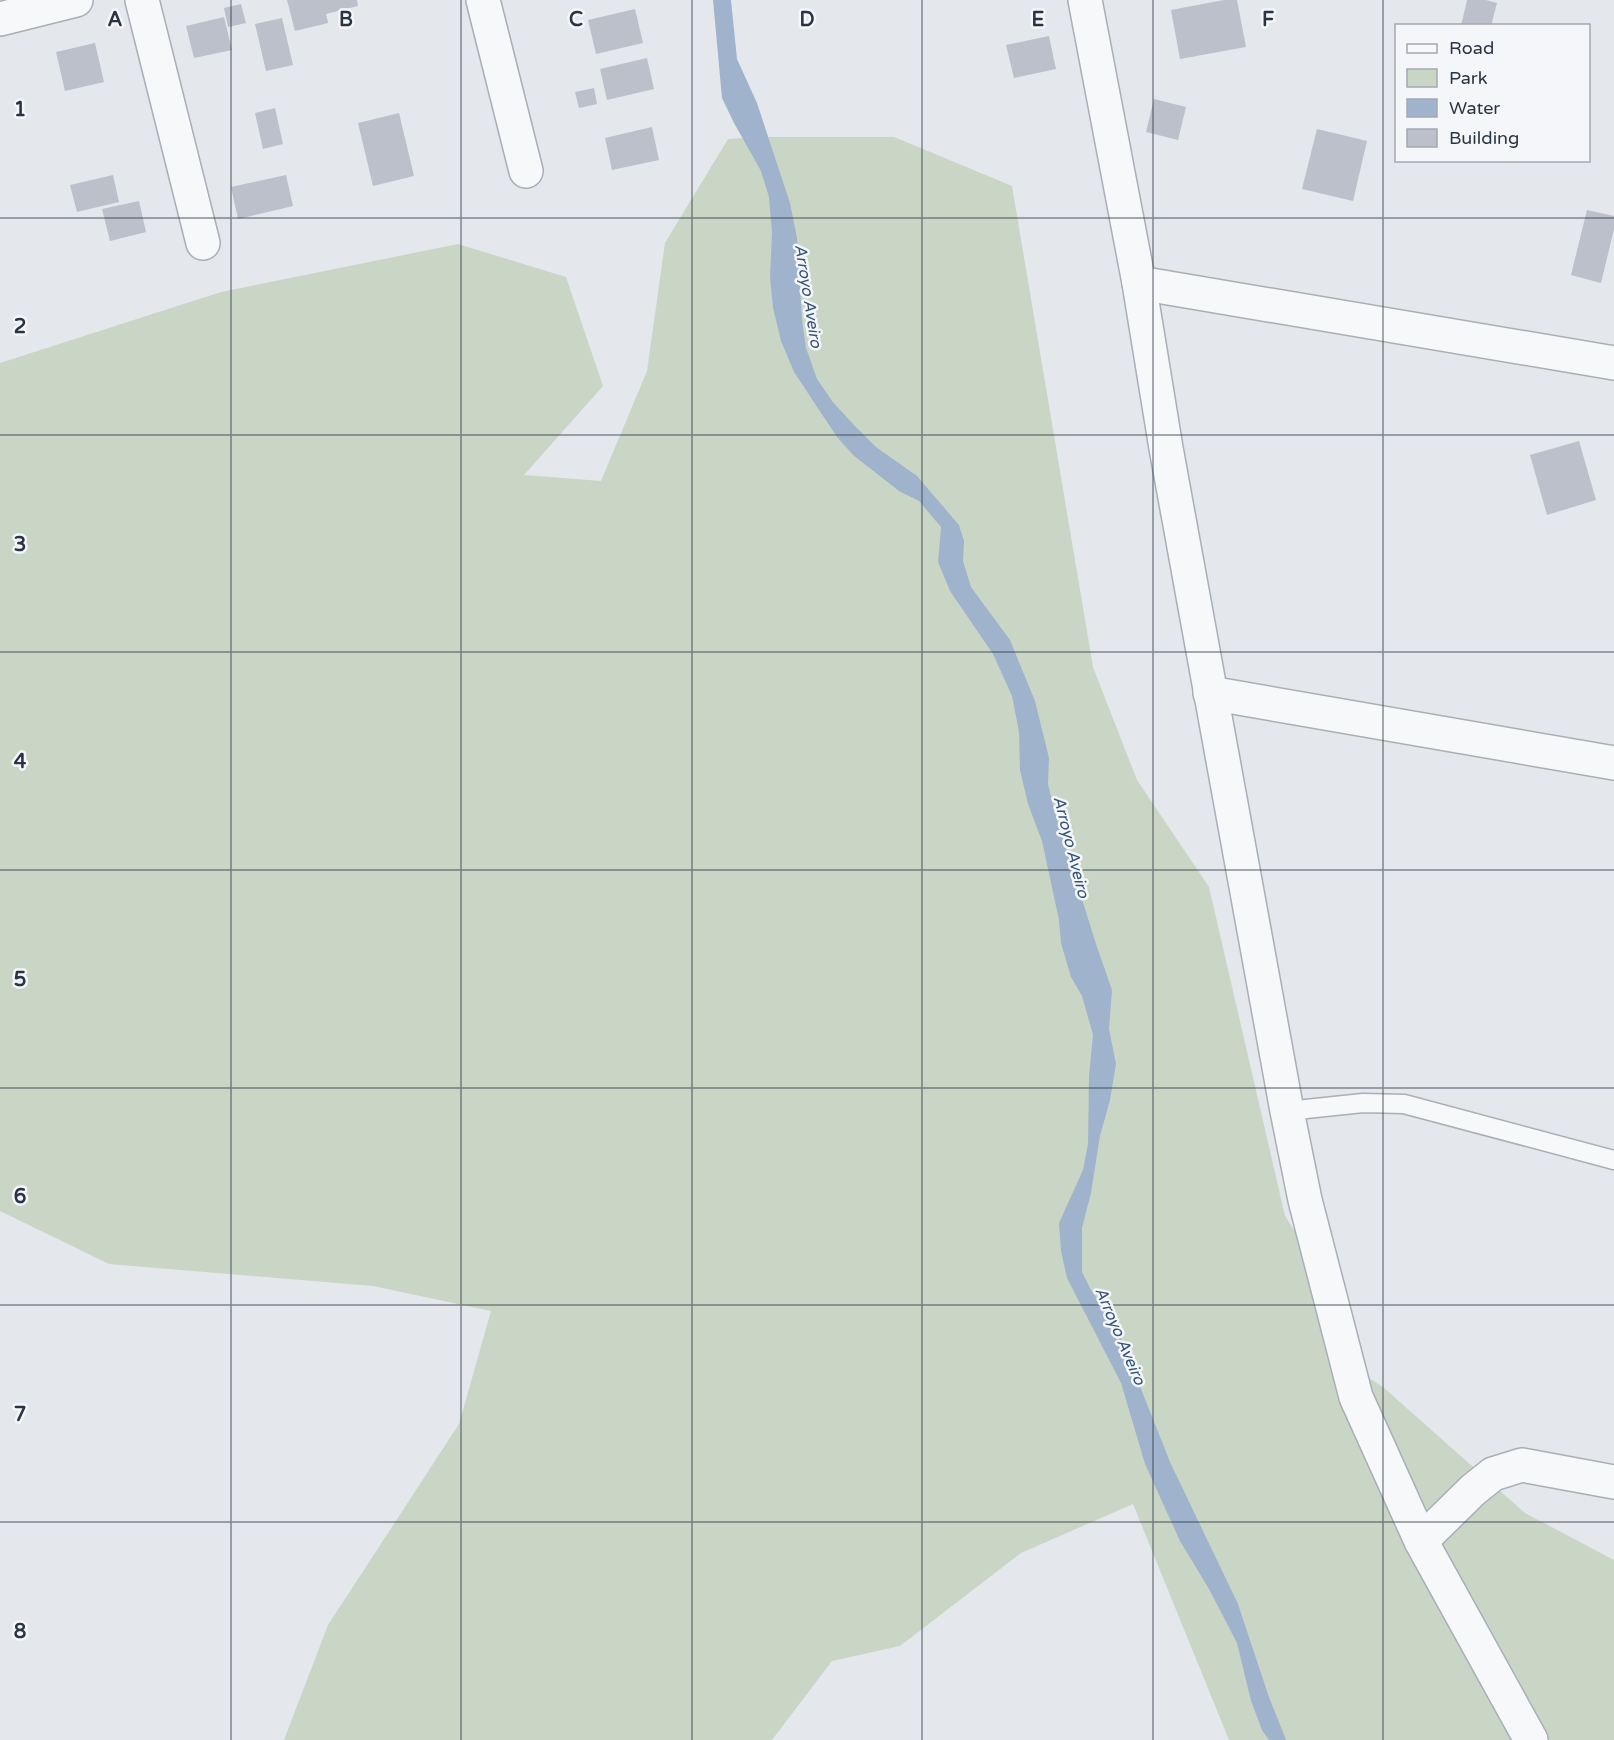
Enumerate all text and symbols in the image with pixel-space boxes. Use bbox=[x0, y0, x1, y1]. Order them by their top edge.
text: A bbox=[108, 8, 123, 32]
text: B bbox=[339, 8, 353, 32]
text: C bbox=[569, 8, 583, 32]
text: D bbox=[799, 8, 815, 32]
text: E bbox=[1032, 8, 1045, 32]
text: F bbox=[1262, 8, 1274, 32]
legend bbox=[1395, 24, 1590, 162]
text: Road bbox=[1449, 37, 1494, 59]
text: Park bbox=[1449, 67, 1488, 89]
text: Water bbox=[1449, 97, 1500, 119]
text: 1 bbox=[14, 98, 26, 122]
text: Building bbox=[1449, 127, 1519, 149]
water label: Arroyo Aveiro bbox=[790, 243, 826, 350]
text: 2 bbox=[14, 315, 26, 339]
text: 3 bbox=[14, 533, 26, 557]
text: 4 bbox=[14, 750, 27, 774]
water label: Arroyo Aveiro bbox=[1049, 794, 1094, 901]
text: 5 bbox=[14, 968, 26, 992]
text: 6 bbox=[14, 1185, 26, 1209]
water label: Arroyo Aveiro bbox=[1090, 1284, 1150, 1389]
text: 7 bbox=[14, 1403, 26, 1427]
text: 8 bbox=[14, 1620, 26, 1644]

